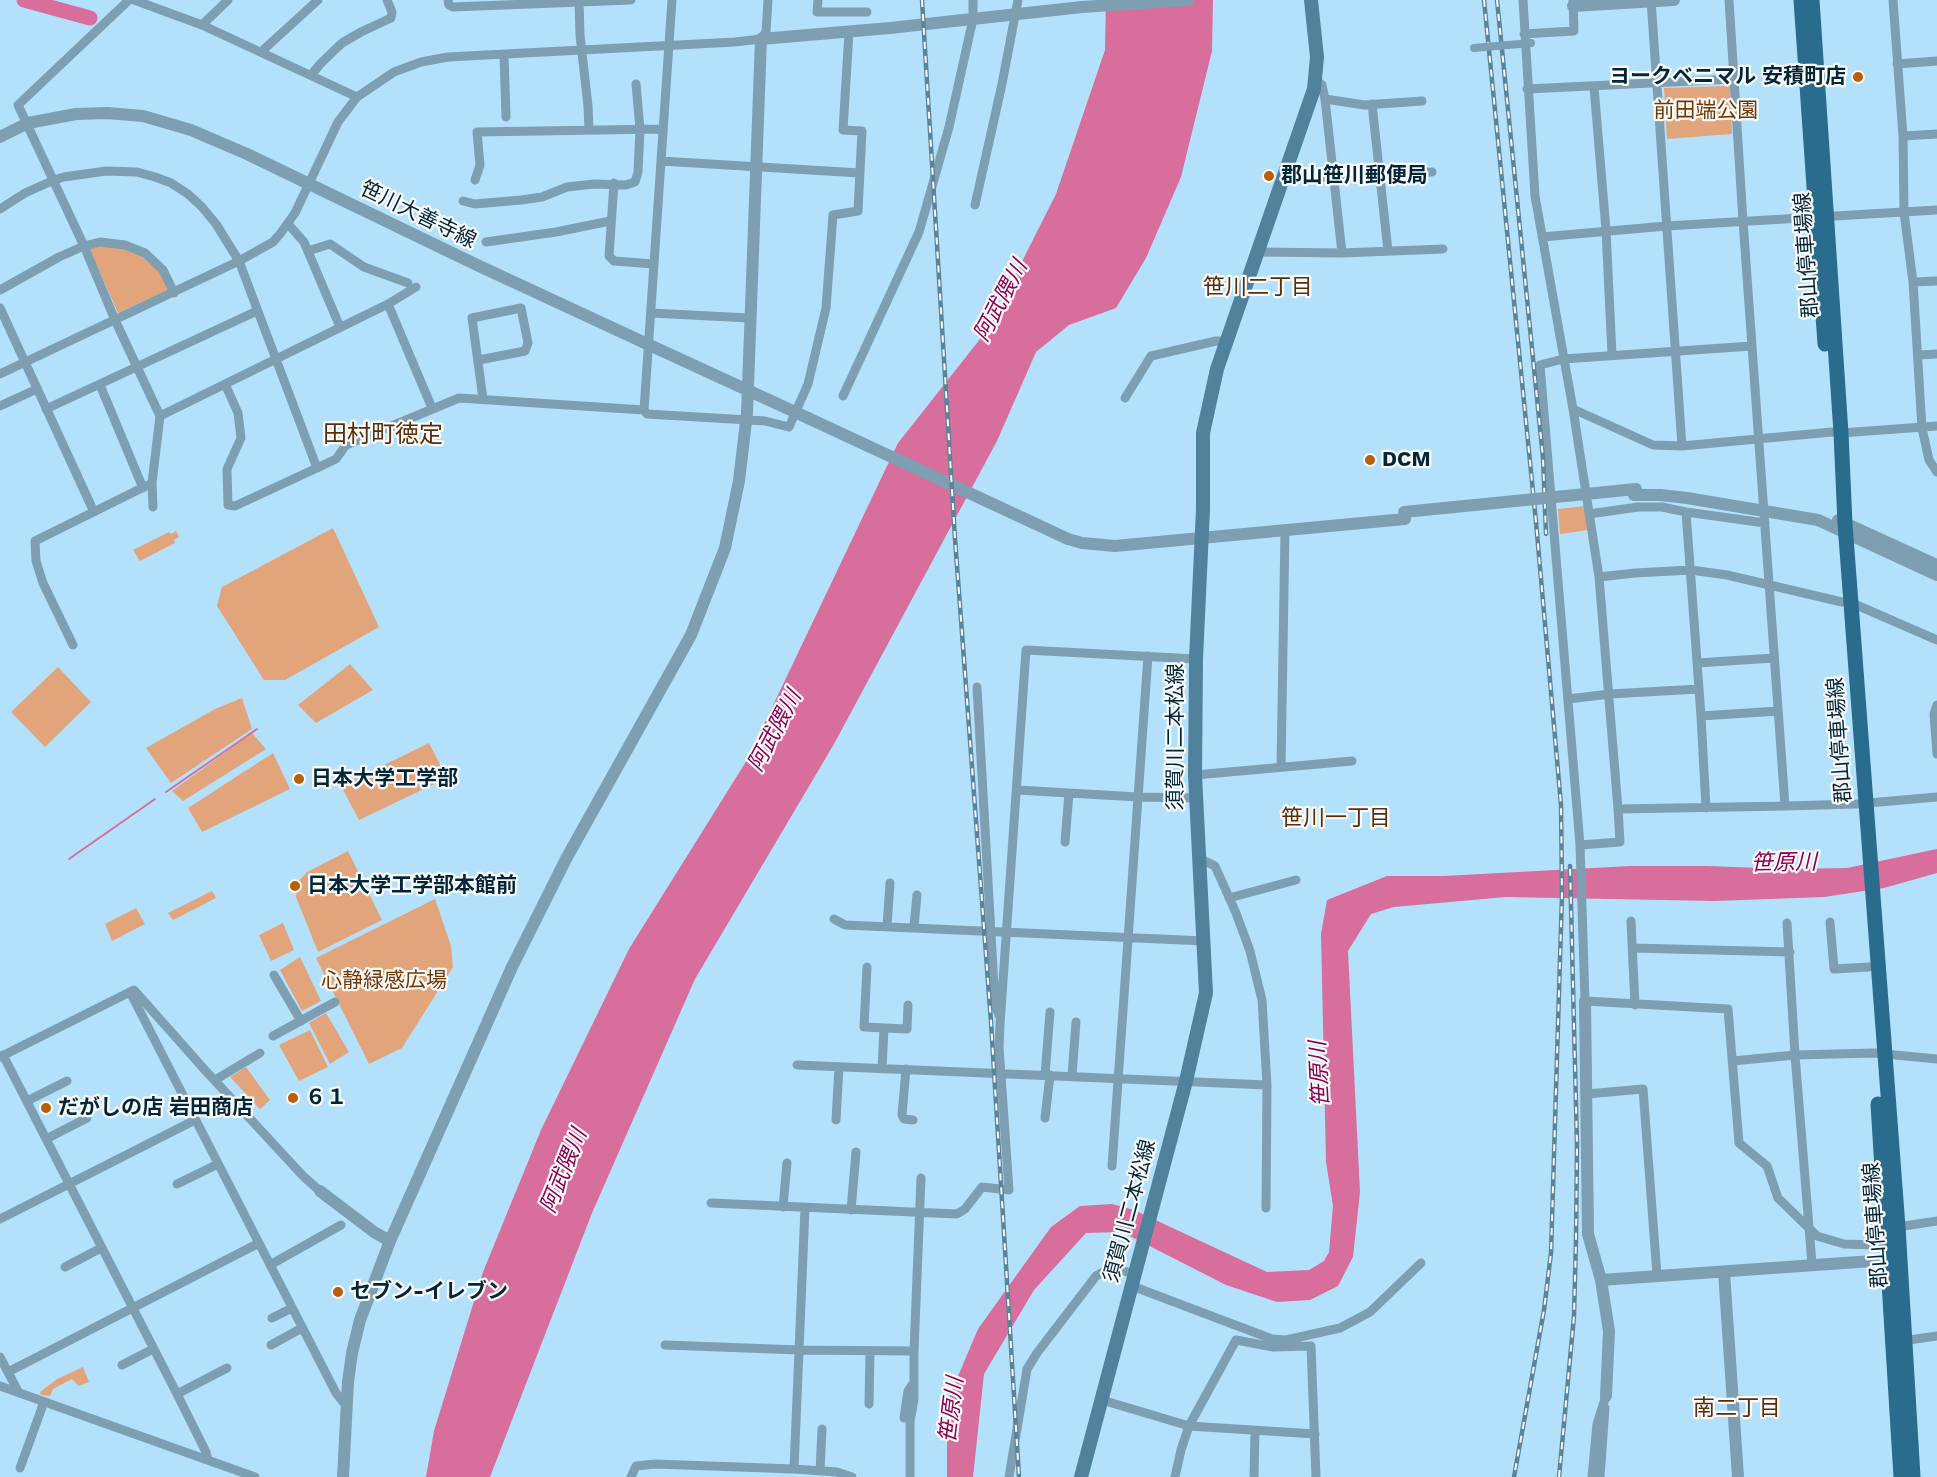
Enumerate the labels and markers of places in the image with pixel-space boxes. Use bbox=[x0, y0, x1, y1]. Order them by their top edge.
place label: ヨークベニマル 安積町店 bbox=[1609, 64, 1846, 90]
marker: ヨークベニマル 安積町店 bbox=[1851, 70, 1865, 84]
place label: 郡山笹川郵便局 bbox=[1281, 163, 1428, 189]
marker: 郡山笹川郵便局 bbox=[1262, 169, 1276, 183]
place label: DCM bbox=[1382, 447, 1430, 473]
marker: DCM bbox=[1363, 453, 1377, 467]
place label: 日本大学工学部 bbox=[311, 766, 458, 792]
marker: 日本大学工学部 bbox=[292, 772, 306, 786]
place label: 日本大学工学部本館前 bbox=[307, 873, 517, 899]
marker: 日本大学工学部本館前 bbox=[288, 879, 302, 893]
place label: ６１ bbox=[305, 1085, 347, 1111]
marker: ６１ bbox=[286, 1091, 300, 1105]
place label: だがしの店 岩田商店 bbox=[58, 1095, 253, 1121]
marker: だがしの店 岩田商店 bbox=[39, 1101, 53, 1115]
place label: セブン-イレブン bbox=[350, 1279, 508, 1305]
marker: セブン-イレブン bbox=[331, 1285, 345, 1299]

